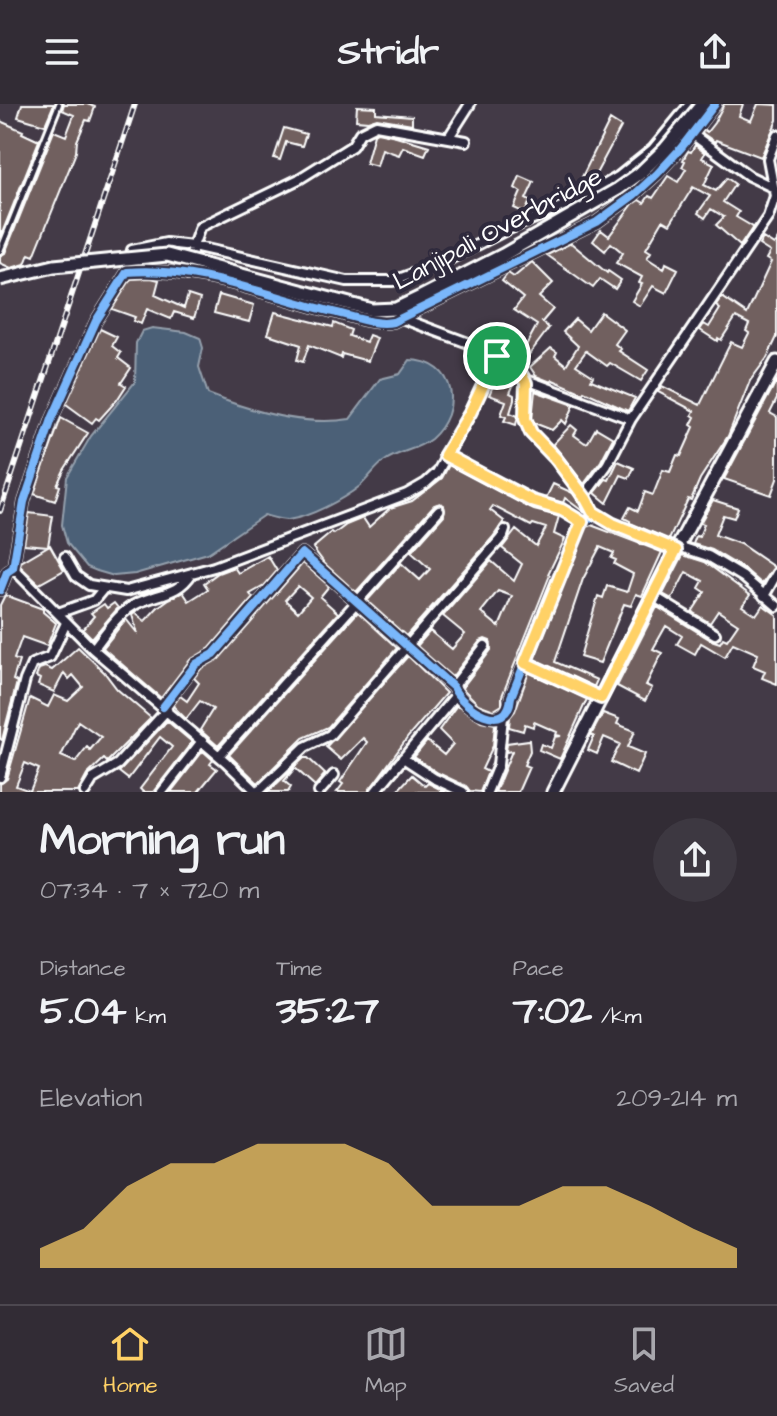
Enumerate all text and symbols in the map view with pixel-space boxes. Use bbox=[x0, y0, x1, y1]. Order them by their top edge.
text: Stridr bbox=[338, 27, 439, 78]
icon: menu bbox=[40, 30, 84, 74]
icon: share bbox=[693, 30, 737, 74]
street label: Lanjipali Overbridge bbox=[387, 159, 609, 301]
pin bbox=[463, 322, 531, 390]
icon: arrive bbox=[475, 334, 519, 378]
text: Morning run bbox=[40, 811, 285, 872]
button: share bbox=[653, 818, 737, 902]
text: 07:34 · 7 × 720 m bbox=[40, 872, 259, 908]
text: Distance bbox=[40, 953, 126, 984]
text: Time bbox=[276, 953, 322, 984]
text: Pace bbox=[513, 953, 564, 984]
text: 5.04 bbox=[40, 984, 126, 1039]
text: 35:27 bbox=[276, 984, 379, 1039]
text: 7:02 bbox=[513, 984, 592, 1039]
text: km bbox=[126, 1001, 166, 1032]
text: /km bbox=[592, 1001, 642, 1032]
text: Elevation bbox=[40, 1080, 142, 1116]
text: 209–214 m bbox=[616, 1080, 737, 1116]
tab: Home bbox=[103, 1322, 158, 1401]
tab: Map bbox=[364, 1322, 408, 1401]
tab: Saved bbox=[614, 1322, 674, 1401]

